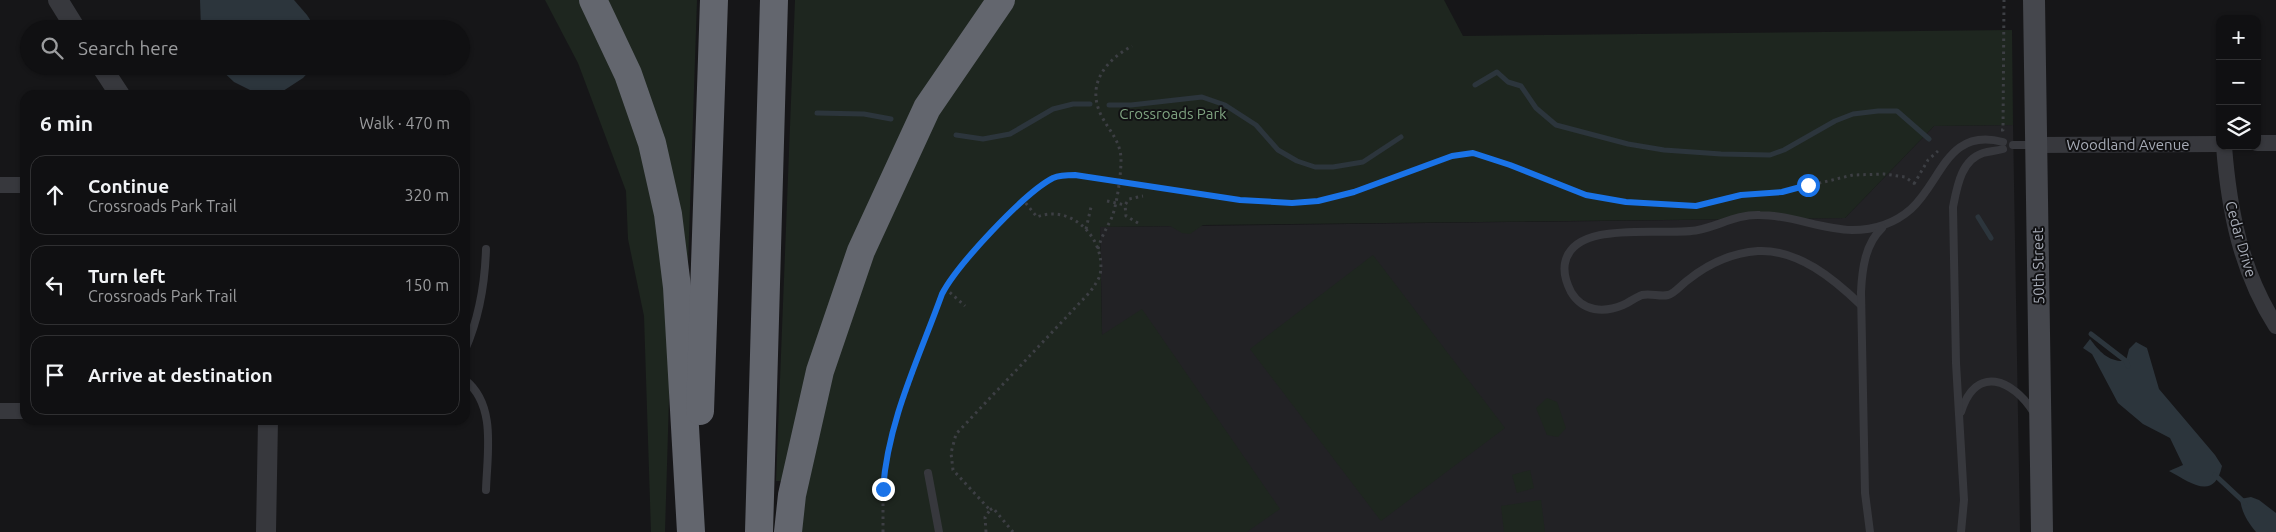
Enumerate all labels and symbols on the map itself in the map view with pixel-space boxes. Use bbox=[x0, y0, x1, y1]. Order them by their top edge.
park label: Crossroads Park bbox=[1119, 105, 1227, 122]
street label: Woodland Avenue bbox=[2067, 136, 2189, 153]
route start bbox=[1797, 174, 1820, 197]
street label: Cedar Drive bbox=[2222, 199, 2260, 279]
street label: 50th Street bbox=[2029, 227, 2047, 304]
route end bbox=[872, 478, 895, 501]

